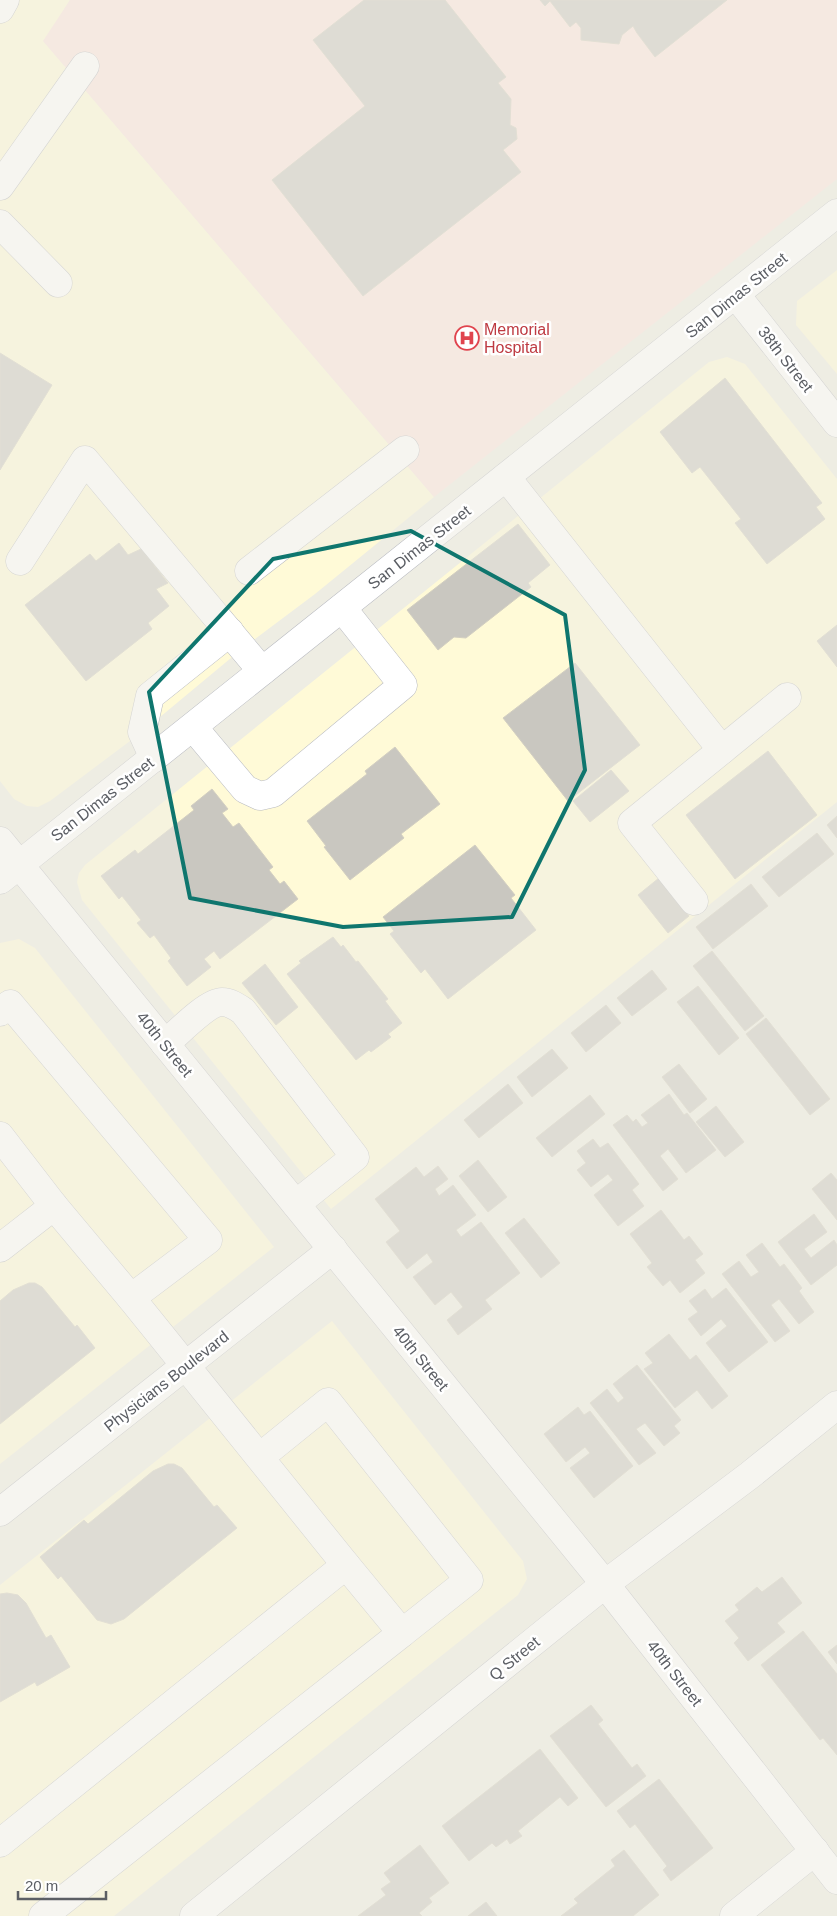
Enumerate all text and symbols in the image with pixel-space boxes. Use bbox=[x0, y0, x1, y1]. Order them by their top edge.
street label: San Dimas Street bbox=[682, 249, 791, 341]
place label: Memorial Hospital bbox=[484, 321, 550, 356]
street label: 38th Street bbox=[755, 323, 817, 396]
hospital icon: Memorial Hospital bbox=[454, 325, 480, 351]
street label: San Dimas Street bbox=[365, 502, 474, 593]
street label: San Dimas Street bbox=[48, 754, 157, 845]
street label: 40th Street bbox=[133, 1009, 196, 1081]
street label: 40th Street bbox=[389, 1323, 452, 1395]
street label: Physicians Boulevard bbox=[101, 1328, 232, 1435]
street label: Q Street bbox=[486, 1633, 543, 1684]
street label: 40th Street bbox=[644, 1637, 706, 1710]
scale bar bbox=[18, 1868, 105, 1900]
text: 20 m bbox=[25, 1877, 58, 1894]

